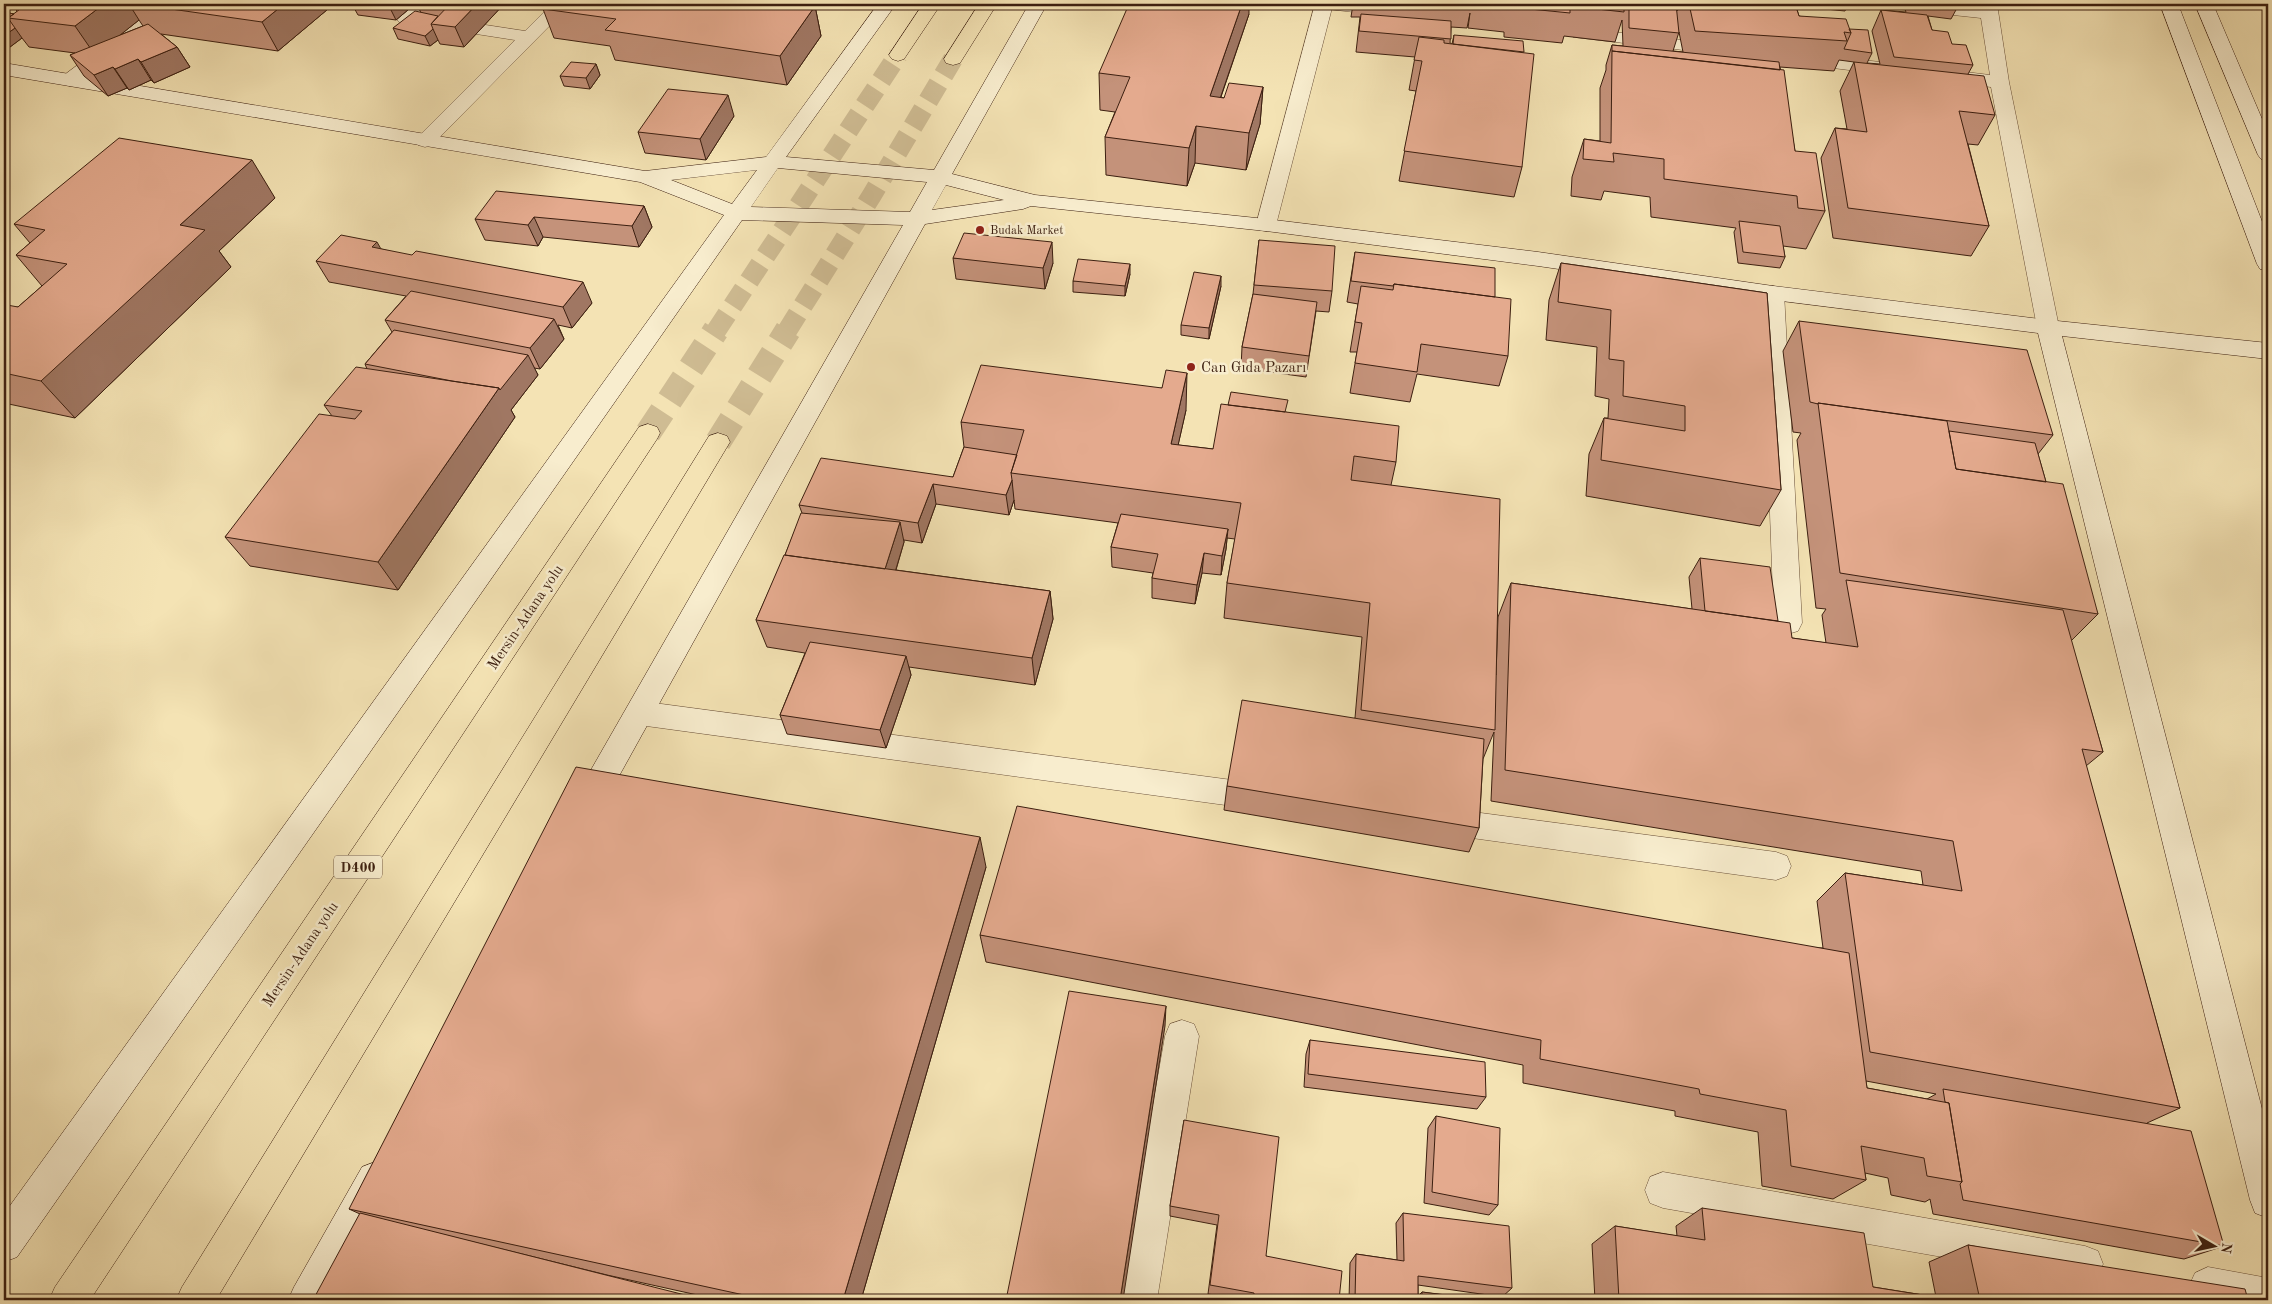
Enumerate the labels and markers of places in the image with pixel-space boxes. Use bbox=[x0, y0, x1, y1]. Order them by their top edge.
marker: Budak Market bbox=[974, 224, 986, 236]
place label: Budak Market bbox=[990, 225, 1063, 237]
marker: Can Gıda Pazarı bbox=[1185, 361, 1197, 373]
place label: Can Gıda Pazarı bbox=[1201, 361, 1306, 376]

